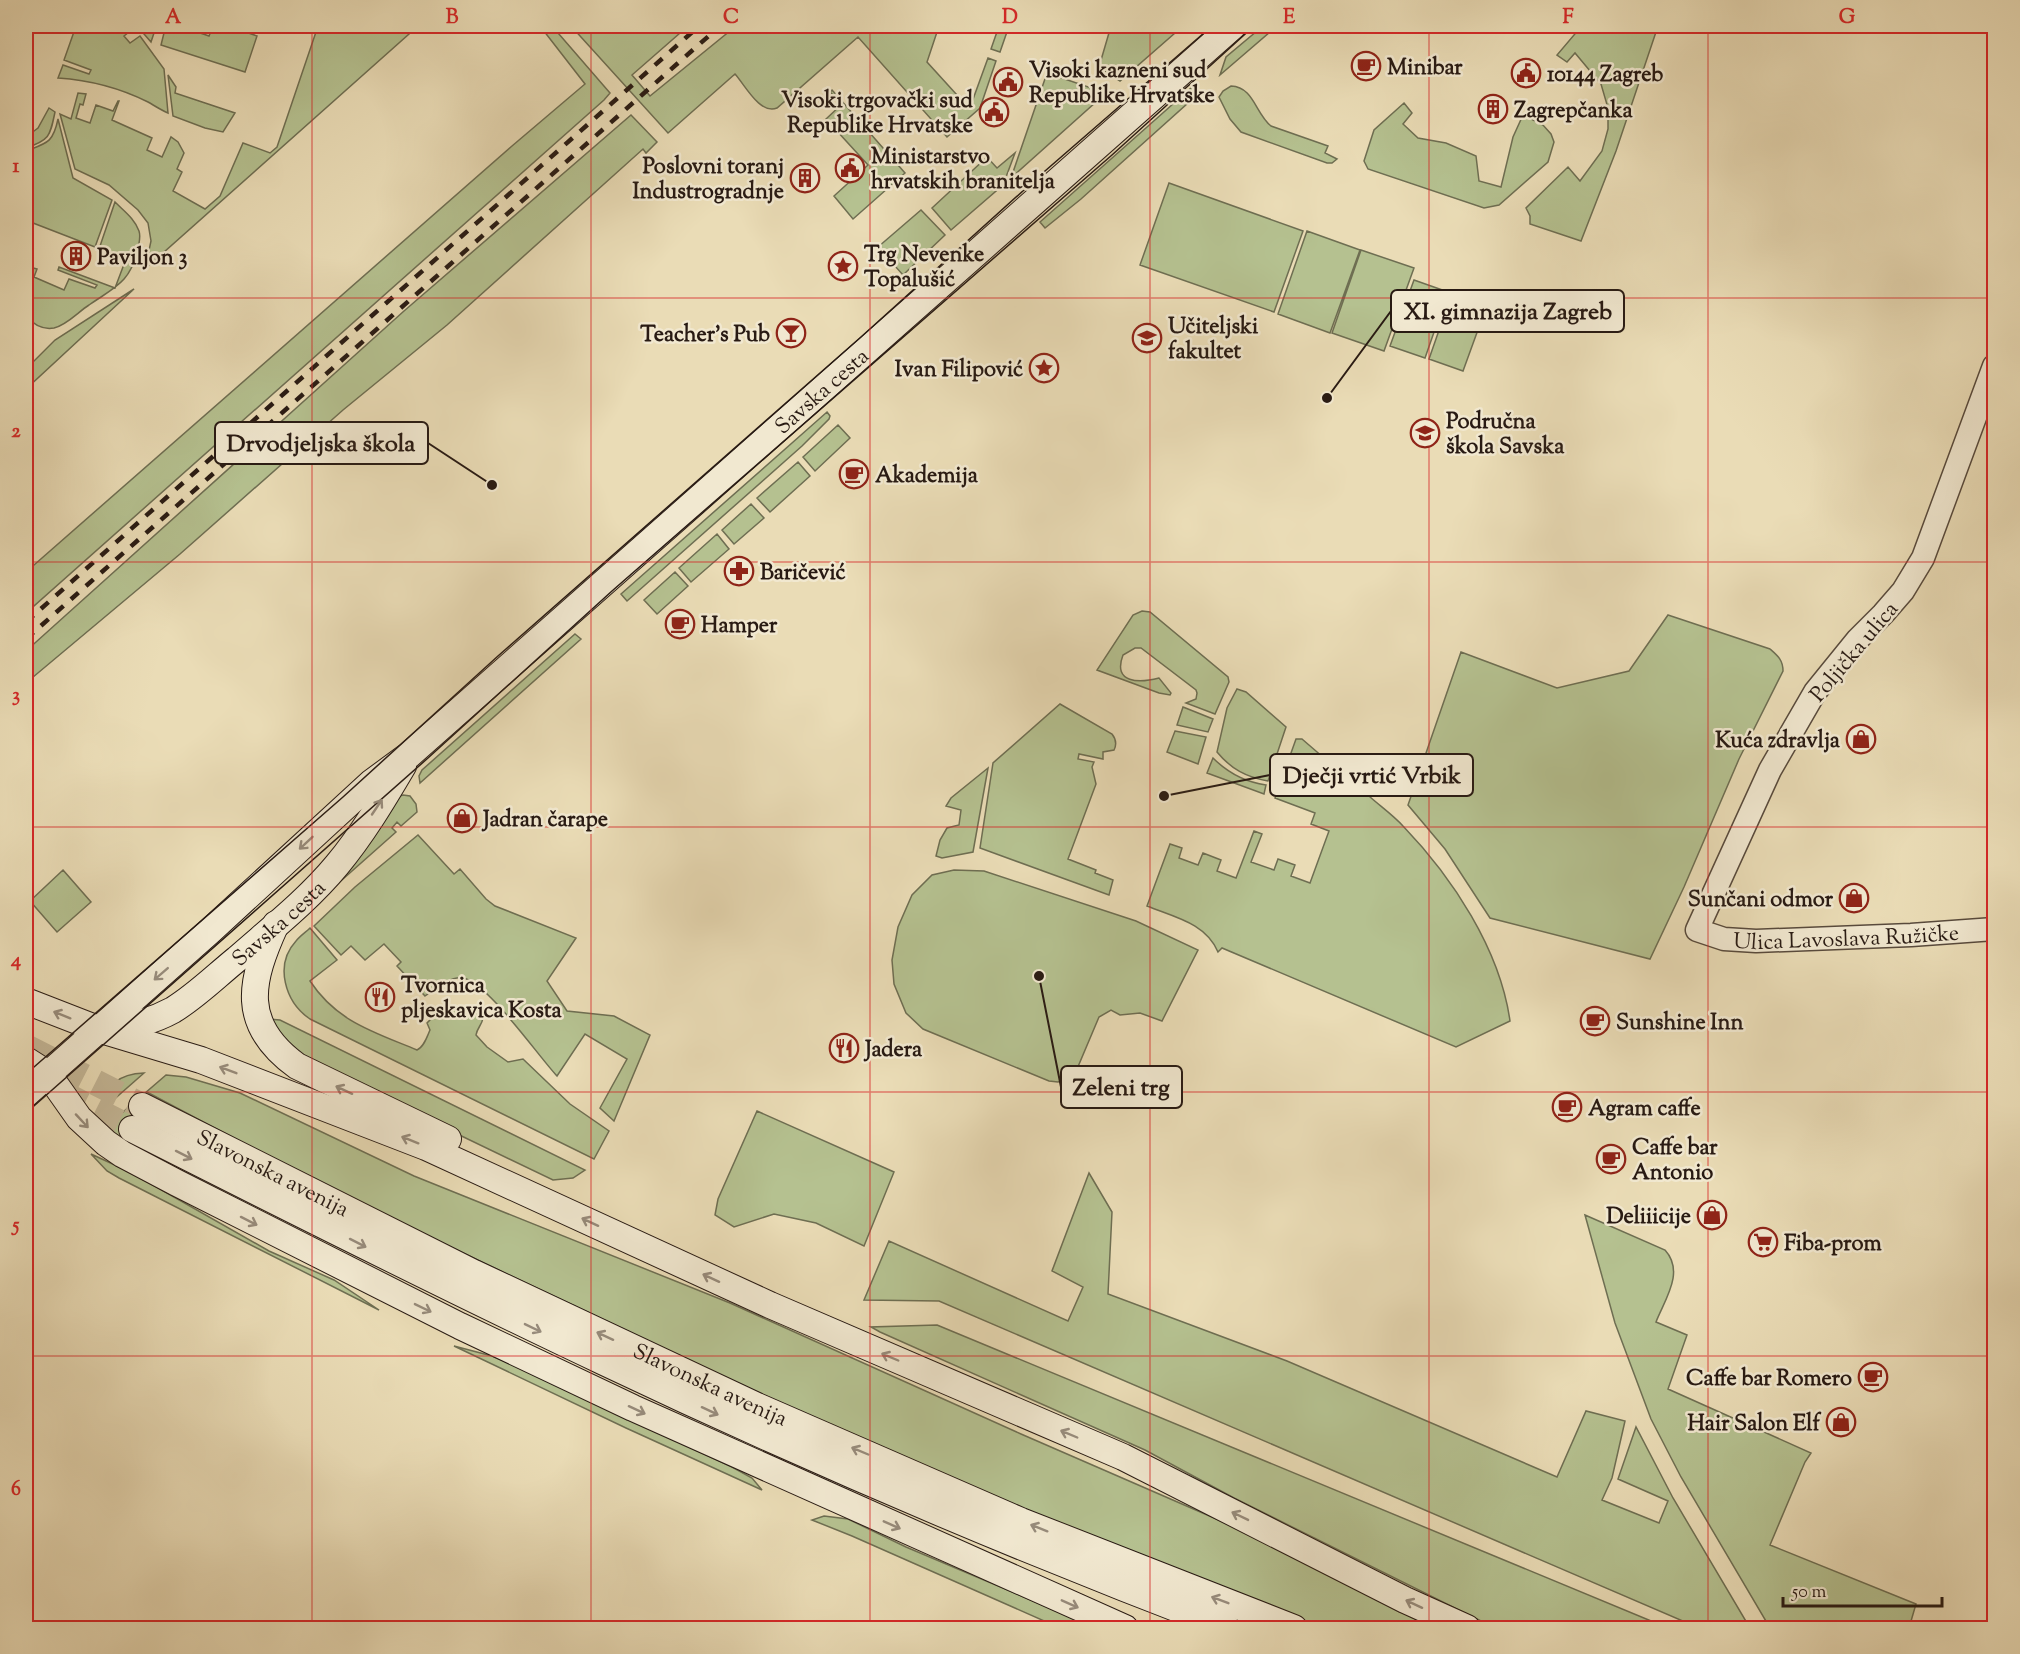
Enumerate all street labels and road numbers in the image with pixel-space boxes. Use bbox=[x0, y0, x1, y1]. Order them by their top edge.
street label: Savska cesta bbox=[769, 342, 877, 443]
street label: Poljička ulica bbox=[1803, 595, 1907, 710]
street label: Savska cesta bbox=[226, 874, 335, 975]
street label: Ulica Lavoslava Ružičke bbox=[1732, 919, 1960, 960]
street label: Slavonska avenija bbox=[190, 1123, 354, 1227]
street label: Slavonska avenija bbox=[627, 1337, 792, 1436]

